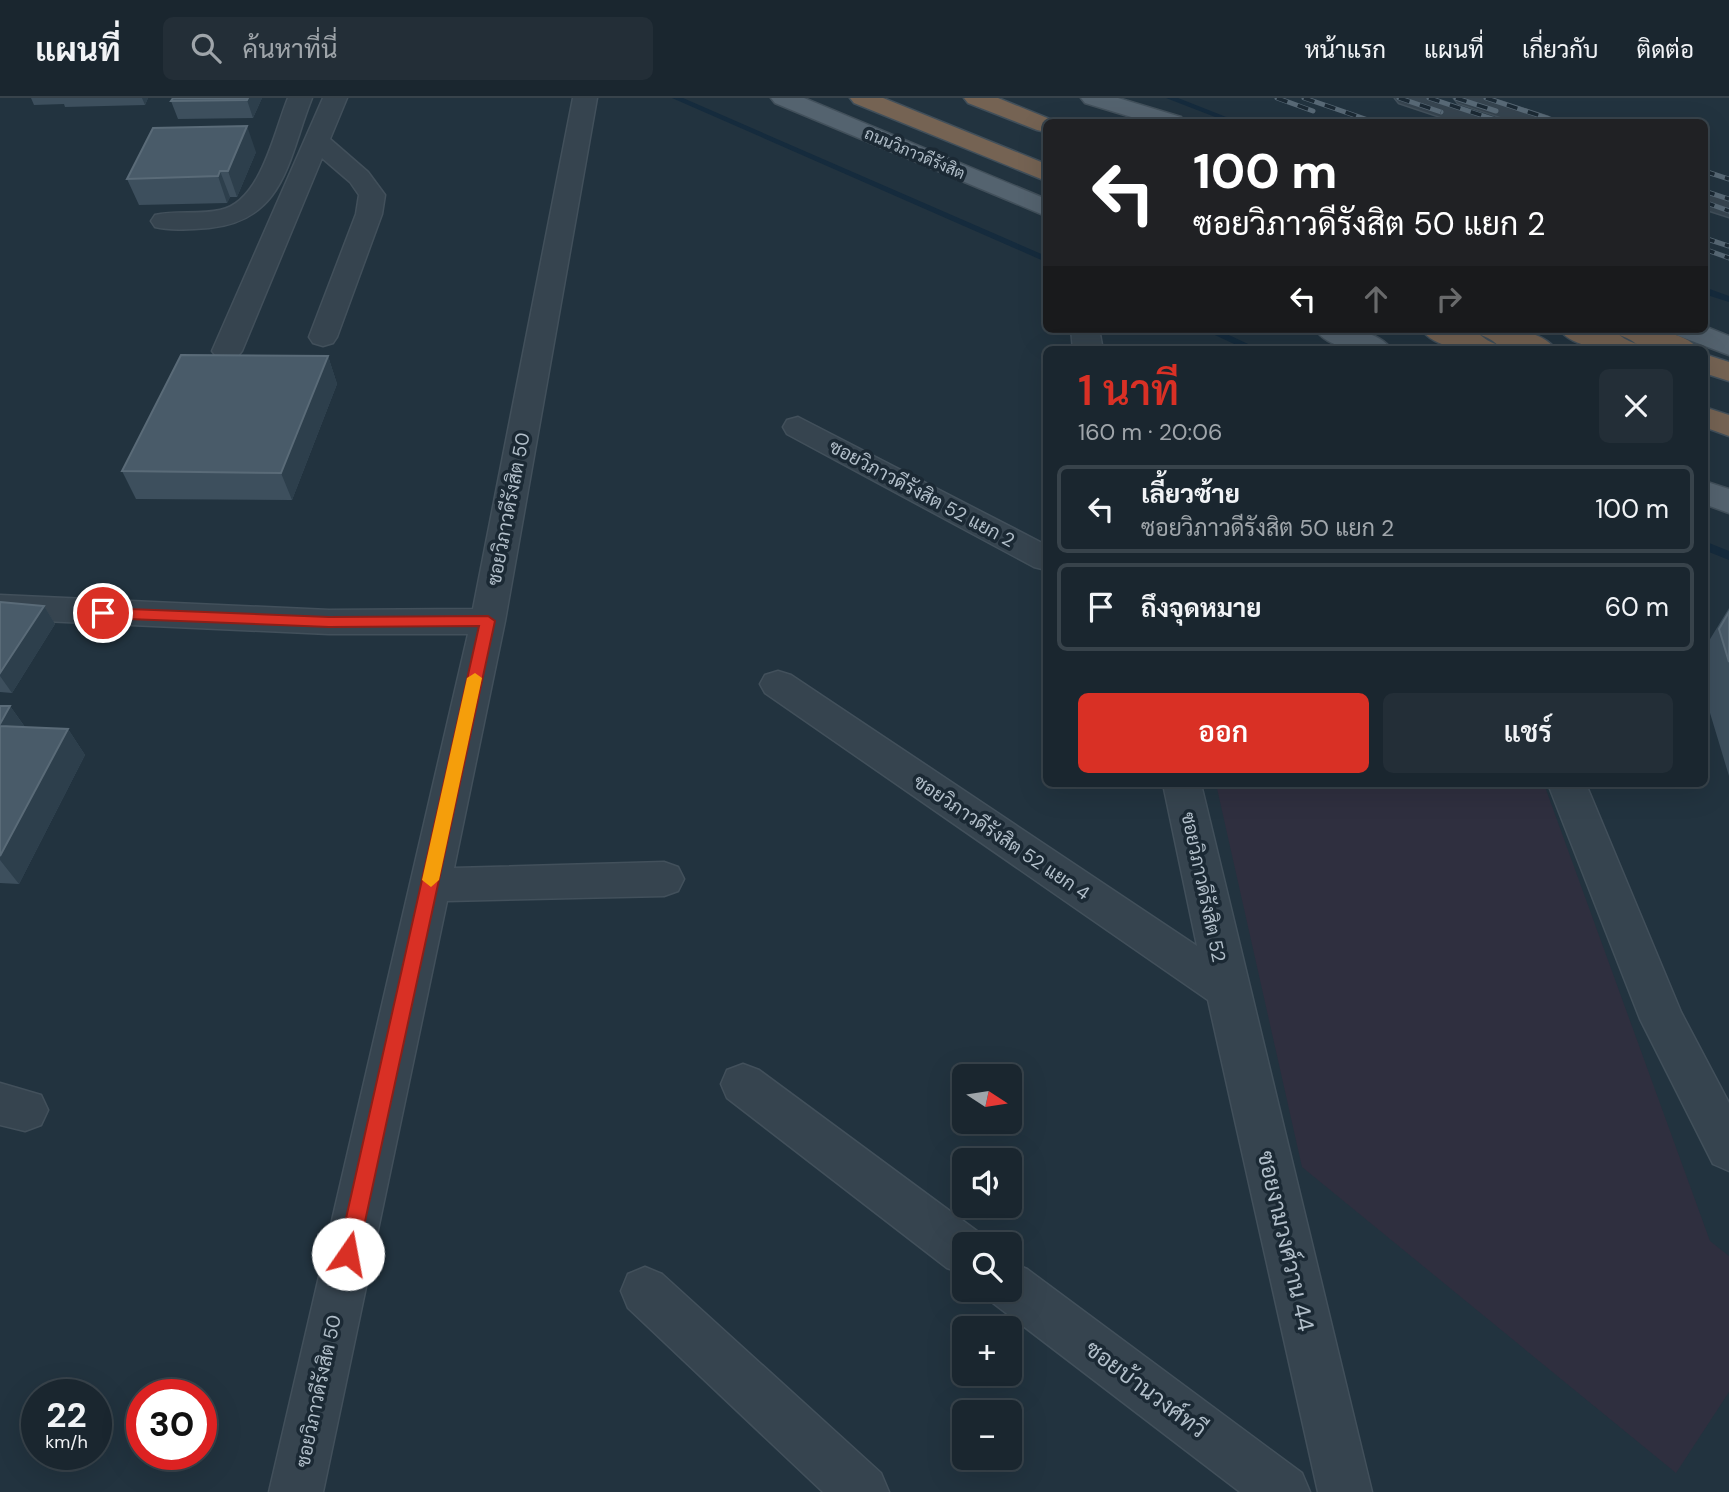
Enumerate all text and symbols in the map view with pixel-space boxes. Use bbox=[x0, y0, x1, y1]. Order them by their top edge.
search box bbox=[163, 17, 653, 80]
text: แผนที่ bbox=[35, 28, 121, 71]
icon: search bbox=[187, 29, 225, 67]
text: ค้นหาที่นี่ bbox=[243, 32, 338, 66]
text: หน้าแรก bbox=[1305, 34, 1386, 65]
text: แผนที่ bbox=[1424, 34, 1484, 65]
text: เกี่ยวกับ bbox=[1522, 34, 1599, 65]
text: ติดต่อ bbox=[1637, 34, 1694, 65]
street label: ถนนวิภาวดีรังสิต bbox=[861, 122, 969, 184]
text: 100 m bbox=[1193, 139, 1337, 203]
icon: left bbox=[1078, 147, 1169, 238]
text: ซอยวิภาวดีรังสิต 50 แยก 2 bbox=[1193, 203, 1545, 245]
icon: left bbox=[1284, 280, 1322, 318]
icon: ahead bbox=[1357, 280, 1395, 318]
icon: right bbox=[1430, 280, 1468, 318]
text: 1 นาที bbox=[1078, 363, 1179, 418]
button: close bbox=[1599, 369, 1673, 443]
text: 160 m · 20:06 bbox=[1078, 417, 1222, 447]
street label: ซอยวิภาวดีรังสิต 50 bbox=[481, 430, 536, 588]
street label: ซอยวิภาวดีรังสิต 52 แยก 2 bbox=[825, 434, 1019, 553]
text: เลี้ยวซ้าย bbox=[1141, 477, 1240, 511]
icon: left bbox=[1082, 490, 1120, 528]
text: 100 m bbox=[1595, 492, 1669, 526]
text: ซอยวิภาวดีรังสิต 50 แยก 2 bbox=[1141, 513, 1394, 543]
pin bbox=[73, 583, 133, 643]
icon: arrive bbox=[1082, 588, 1120, 626]
text: 60 m bbox=[1605, 590, 1669, 624]
text: ถึงจุดหมาย bbox=[1141, 591, 1262, 625]
icon: arrive bbox=[84, 594, 122, 632]
button: ออก bbox=[1078, 693, 1369, 773]
button: แชร์ bbox=[1383, 693, 1673, 773]
street label: ซอยวิภาวดีรังสิต 52 แยก 4 bbox=[909, 769, 1095, 906]
street label: ซอยวิภาวดีรังสิต 52 bbox=[1175, 810, 1232, 965]
north arrow bbox=[952, 1064, 1022, 1134]
map controls bbox=[952, 1064, 1022, 1470]
button: sound bbox=[952, 1148, 1022, 1218]
street label: ซอยงามวงศ์วาน 44 bbox=[1251, 1148, 1322, 1334]
position arrow bbox=[311, 1217, 385, 1291]
button: search bbox=[952, 1232, 1022, 1302]
street label: ซอยวิภาวดีรังสิต 50 bbox=[290, 1313, 347, 1470]
button: + bbox=[952, 1316, 1022, 1386]
street label: ซอยบ้านวงศ์ทวี bbox=[1079, 1333, 1213, 1444]
speed limit sign: 30 bbox=[126, 1379, 217, 1470]
text: 22 bbox=[46, 1392, 87, 1438]
button: − bbox=[952, 1400, 1022, 1470]
text: km/h bbox=[45, 1430, 88, 1454]

